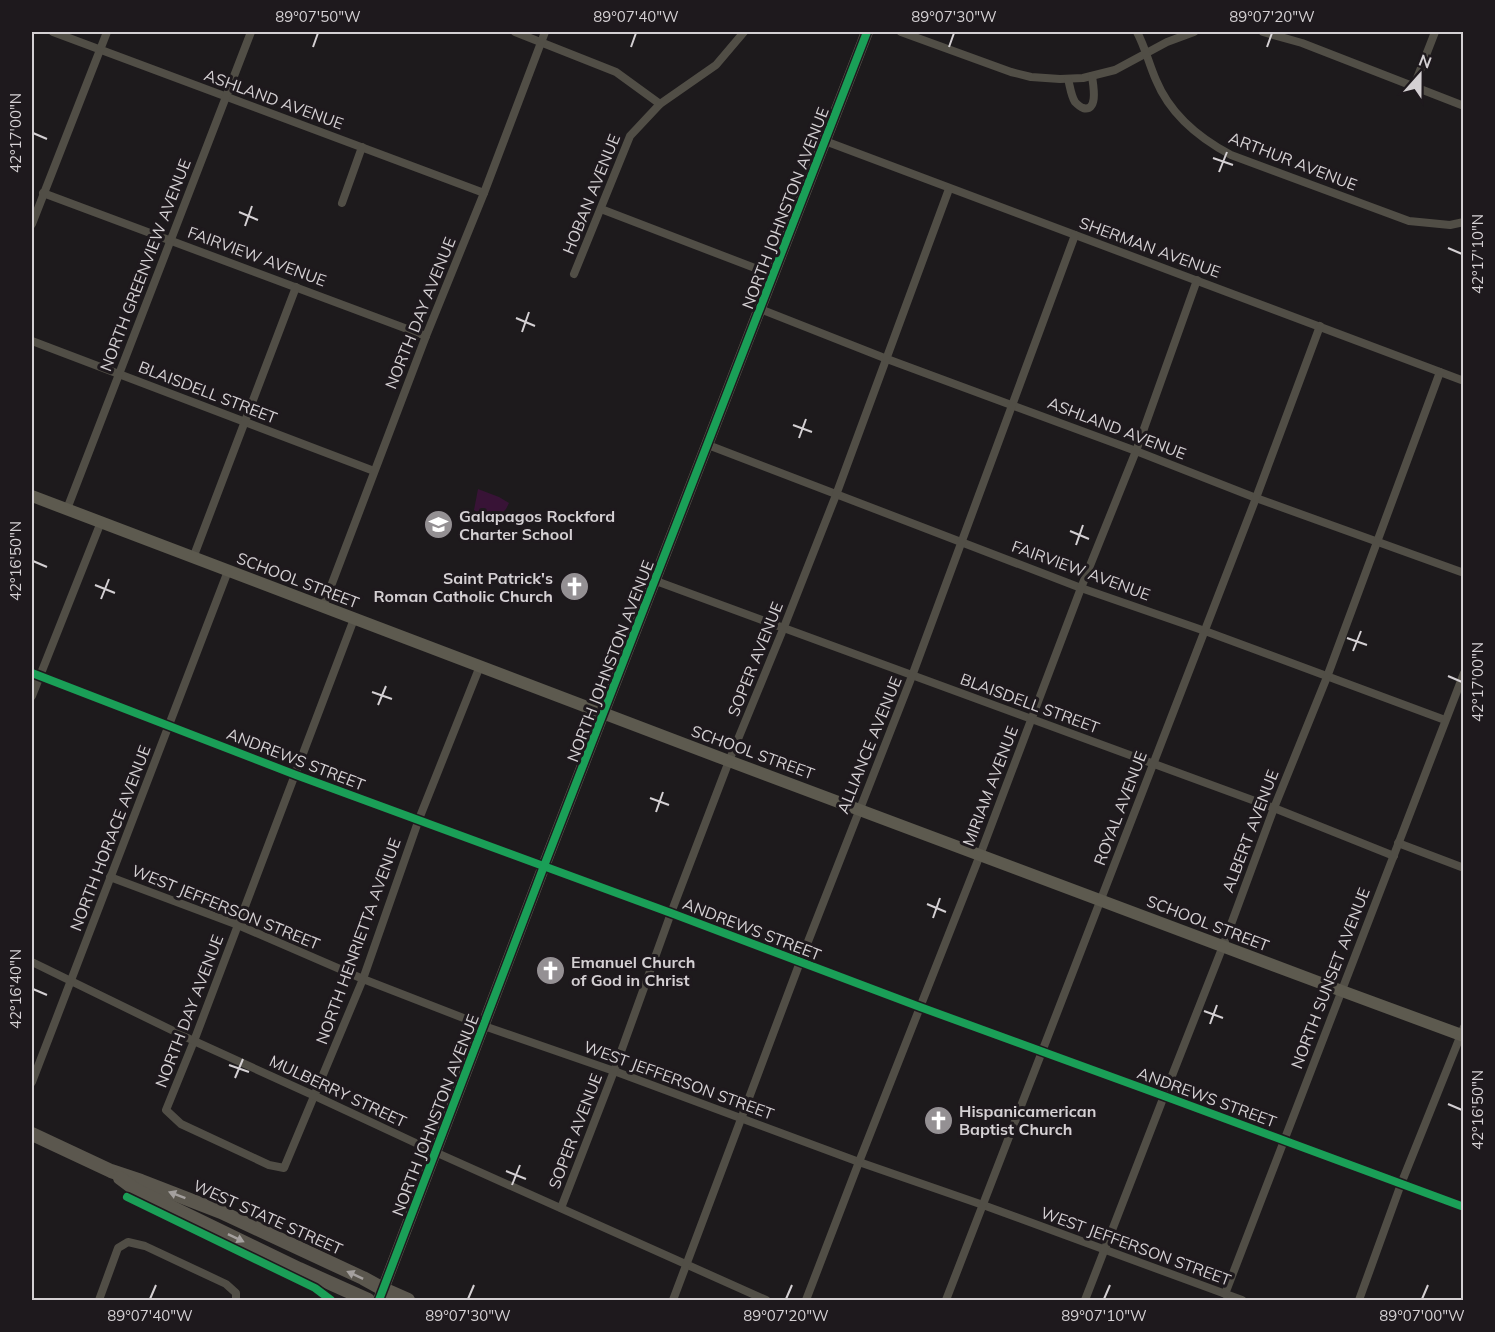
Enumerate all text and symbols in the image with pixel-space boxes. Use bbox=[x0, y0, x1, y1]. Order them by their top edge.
text: 89°07'50"W bbox=[275, 7, 361, 26]
text: 89°07'40"W bbox=[593, 7, 679, 26]
text: 89°07'30"W bbox=[911, 7, 997, 26]
text: 89°07'20"W bbox=[1229, 7, 1315, 26]
north arrow bbox=[1390, 45, 1450, 105]
text: N bbox=[1416, 49, 1435, 72]
street label: ASHLAND AVENUE bbox=[202, 65, 346, 133]
text: 42°17'00"N bbox=[6, 93, 25, 173]
street label: NORTH JOHNSTON AVENUE bbox=[737, 104, 833, 312]
street label: ARTHUR AVENUE bbox=[1226, 127, 1360, 195]
street label: HOBAN AVENUE bbox=[558, 131, 624, 257]
street label: NORTH GREENVIEW AVENUE bbox=[95, 156, 195, 374]
street label: SHERMAN AVENUE bbox=[1077, 212, 1223, 282]
text: 42°17'10"N bbox=[1468, 214, 1487, 294]
street label: FAIRVIEW AVENUE bbox=[185, 222, 329, 290]
street label: NORTH DAY AVENUE bbox=[380, 234, 460, 392]
street label: BLAISDELL STREET bbox=[136, 356, 280, 428]
street label: ASHLAND AVENUE bbox=[1045, 392, 1189, 464]
place label: Galapagos Rockford Charter School bbox=[459, 506, 615, 544]
school or university icon: Galapagos Rockford Charter School bbox=[422, 509, 454, 541]
text: 42°16'50"N bbox=[6, 521, 25, 601]
street label: FAIRVIEW AVENUE bbox=[1009, 536, 1153, 604]
street label: SCHOOL STREET bbox=[234, 547, 362, 613]
street label: NORTH JOHNSTON AVENUE bbox=[562, 557, 658, 765]
place label: Saint Patrick's Roman Catholic Church bbox=[374, 568, 553, 606]
church icon: Saint Patrick's Roman Catholic Church bbox=[558, 571, 590, 603]
street label: SOPER AVENUE bbox=[723, 599, 787, 719]
text: 42°17'00"N bbox=[1468, 642, 1487, 722]
street label: BLAISDELL STREET bbox=[958, 668, 1103, 738]
street label: ALLIANCE AVENUE bbox=[832, 674, 906, 816]
street label: SCHOOL STREET bbox=[689, 720, 818, 784]
street label: ANDREWS STREET bbox=[224, 723, 368, 795]
street label: MIRIAM AVENUE bbox=[958, 723, 1022, 849]
street label: NORTH HORACE AVENUE bbox=[65, 742, 155, 934]
street label: ROYAL AVENUE bbox=[1089, 748, 1151, 868]
street label: ALBERT AVENUE bbox=[1217, 767, 1283, 895]
street label: NORTH HENRIETTA AVENUE bbox=[311, 835, 405, 1047]
street label: WEST JEFFERSON STREET bbox=[129, 860, 323, 954]
street label: NORTH SUNSET AVENUE bbox=[1286, 885, 1374, 1071]
street label: SCHOOL STREET bbox=[1144, 890, 1272, 956]
street label: ANDREWS STREET bbox=[680, 893, 824, 965]
street label: NORTH DAY AVENUE bbox=[151, 932, 227, 1090]
text: 42°16'40"N bbox=[6, 949, 25, 1029]
place label: Emanuel Church of God in Christ bbox=[571, 952, 695, 990]
church icon: Emanuel Church of God in Christ bbox=[534, 955, 566, 987]
street label: NORTH JOHNSTON AVENUE bbox=[387, 1011, 483, 1219]
street label: WEST JEFFERSON STREET bbox=[581, 1036, 777, 1124]
street label: MULBERRY STREET bbox=[266, 1050, 410, 1132]
street label: ANDREWS STREET bbox=[1135, 1063, 1280, 1132]
text: 42°16'50"N bbox=[1468, 1070, 1487, 1150]
street label: SOPER AVENUE bbox=[544, 1071, 606, 1191]
place label: Hispanicamerican Baptist Church bbox=[959, 1101, 1096, 1139]
church icon: Hispanicamerican Baptist Church bbox=[922, 1104, 954, 1136]
street label: WEST STATE STREET bbox=[190, 1175, 346, 1259]
one-way arrow bbox=[168, 1190, 186, 1200]
street label: WEST JEFFERSON STREET bbox=[1038, 1202, 1234, 1290]
one-way arrow bbox=[228, 1234, 245, 1243]
one-way arrow bbox=[347, 1270, 364, 1279]
text: 89°07'40"W bbox=[107, 1306, 193, 1325]
text: 89°07'30"W bbox=[425, 1306, 511, 1325]
text: 89°07'20"W bbox=[743, 1306, 829, 1325]
text: 89°07'10"W bbox=[1061, 1306, 1147, 1325]
text: 89°07'00"W bbox=[1379, 1306, 1465, 1325]

